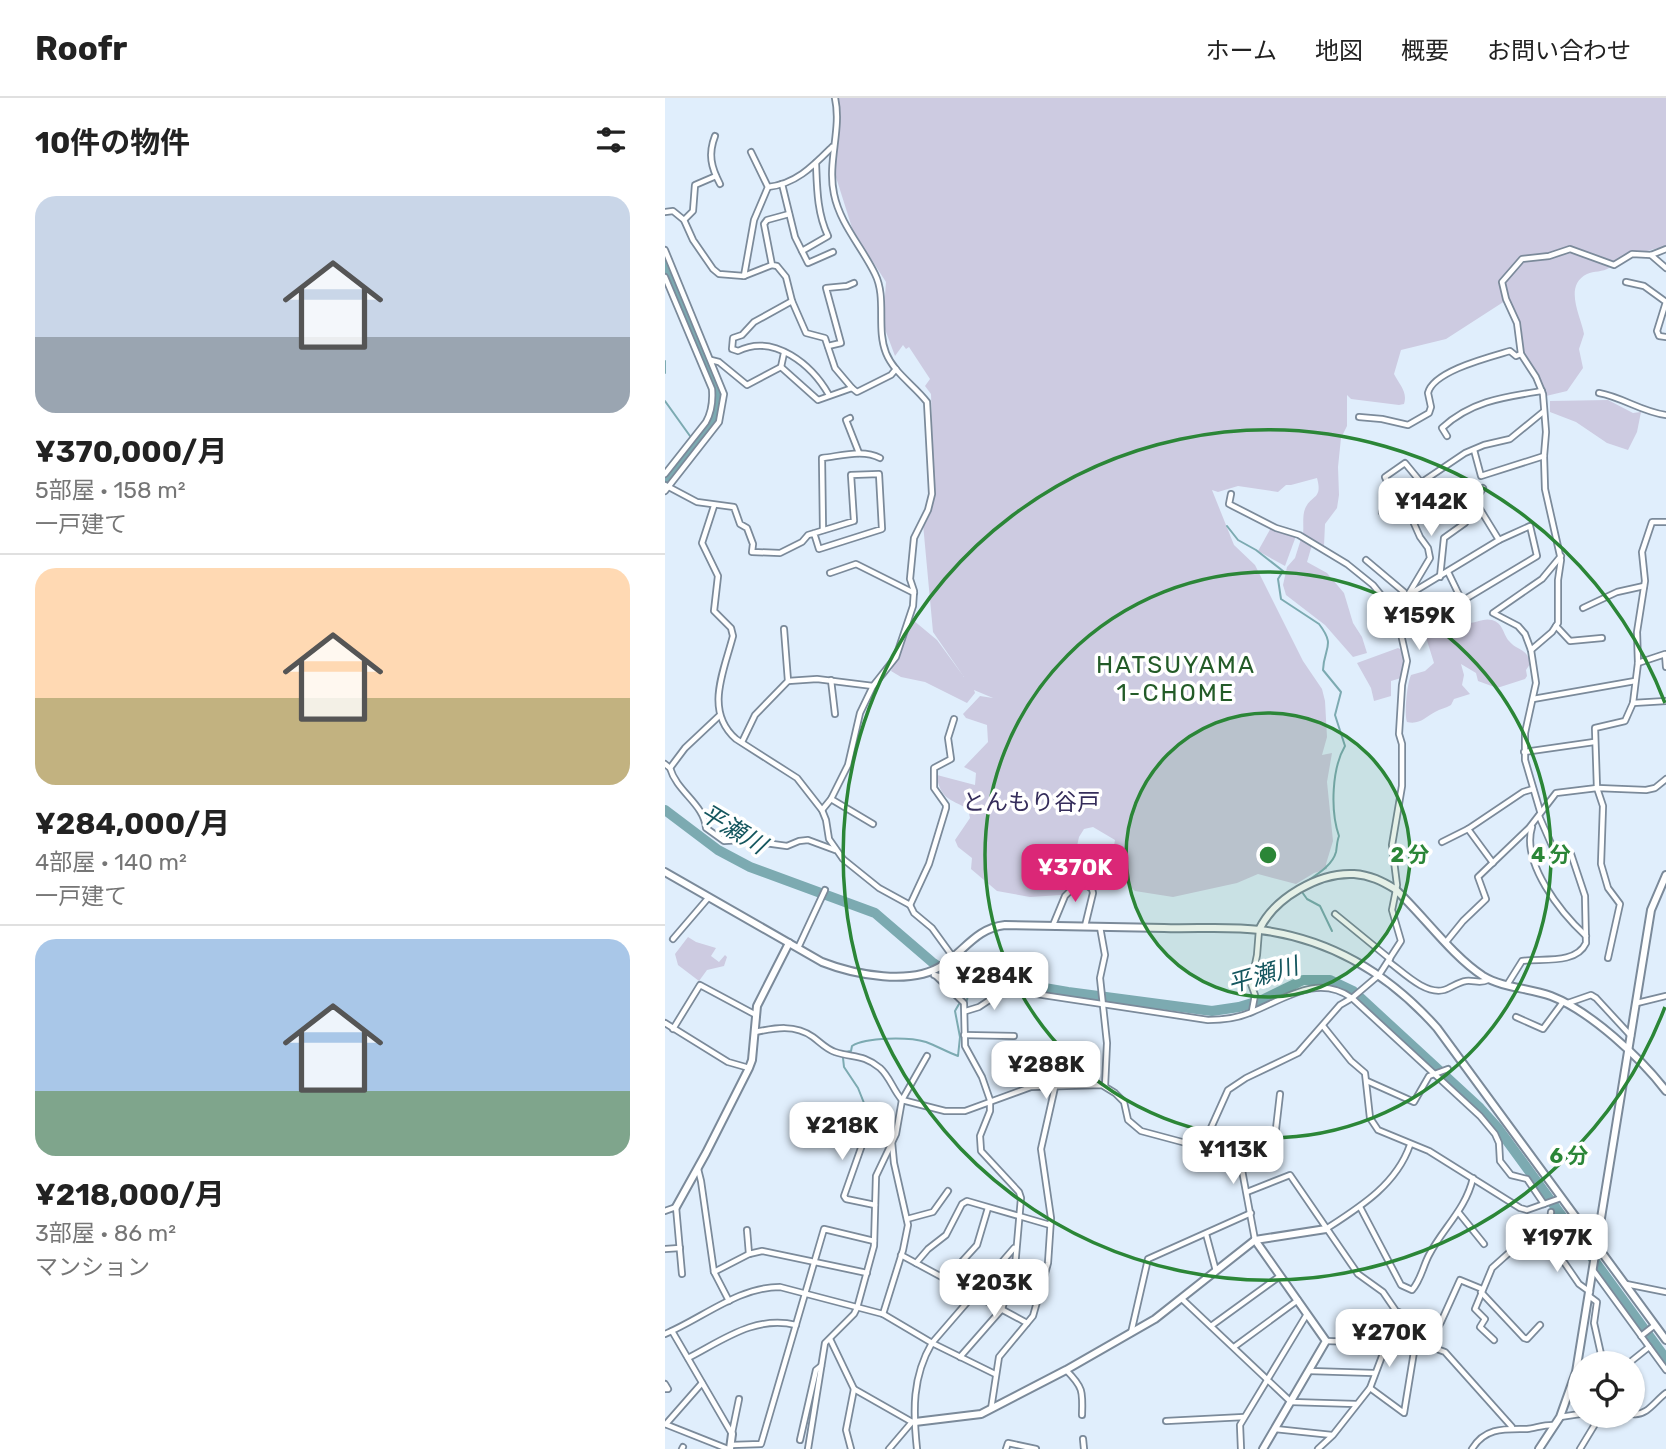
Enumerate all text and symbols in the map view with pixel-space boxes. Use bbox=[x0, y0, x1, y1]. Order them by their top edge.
text: Roofr bbox=[35, 29, 127, 68]
text: ホーム bbox=[1206, 37, 1277, 65]
text: 地図 bbox=[1315, 37, 1363, 65]
text: 概要 bbox=[1401, 37, 1449, 65]
text: お問い合わせ bbox=[1487, 37, 1631, 65]
icon: filters bbox=[592, 121, 630, 159]
text: 10件の物件 bbox=[35, 125, 190, 161]
icon: home bbox=[270, 242, 396, 368]
text: ¥370,000/月 bbox=[35, 434, 227, 470]
text: 5部屋 · 158 m² bbox=[35, 476, 186, 504]
pin: ¥142K bbox=[1382, 478, 1480, 538]
text: ¥142K bbox=[1394, 487, 1468, 515]
text: 一戸建て bbox=[35, 510, 127, 538]
pin: ¥159K bbox=[1370, 592, 1468, 652]
text: ¥159K bbox=[1383, 601, 1455, 629]
icon: home bbox=[270, 614, 396, 740]
district label: HATSUYAMA 1-CHOME bbox=[1096, 651, 1256, 707]
park label: とんもり谷戸 bbox=[962, 788, 1100, 816]
water label: 平瀬川 bbox=[695, 798, 774, 861]
text: ¥284,000/月 bbox=[35, 806, 230, 842]
text: 2 分 bbox=[1390, 842, 1430, 867]
text: 4 分 bbox=[1531, 842, 1571, 867]
centre of rings bbox=[1256, 843, 1280, 867]
pin: ¥370K bbox=[1026, 844, 1124, 904]
text: 4部屋 · 140 m² bbox=[35, 848, 187, 876]
text: ¥370K bbox=[1037, 853, 1113, 881]
text: 一戸建て bbox=[35, 882, 127, 910]
water label: 平瀬川 bbox=[1225, 951, 1304, 998]
pin: ¥284K bbox=[945, 953, 1043, 1012]
text: ¥284K bbox=[955, 961, 1033, 989]
icon: home bbox=[270, 985, 396, 1111]
pin: ¥288K bbox=[997, 1042, 1095, 1101]
text: ¥288K bbox=[1007, 1050, 1085, 1078]
pin: ¥218K bbox=[793, 1102, 891, 1162]
text: ¥218K bbox=[805, 1111, 879, 1139]
pin: ¥113K bbox=[1184, 1126, 1282, 1186]
text: ¥113K bbox=[1198, 1135, 1268, 1163]
text: 6 分 bbox=[1549, 1143, 1589, 1168]
text: ¥218,000/月 bbox=[35, 1177, 225, 1213]
pin: ¥197K bbox=[1508, 1214, 1606, 1274]
text: 3部屋 · 86 m² bbox=[35, 1219, 176, 1247]
text: ¥197K bbox=[1522, 1223, 1592, 1251]
text: マンション bbox=[35, 1253, 150, 1281]
pin: ¥203K bbox=[945, 1260, 1043, 1319]
text: ¥203K bbox=[956, 1268, 1032, 1296]
pin: ¥270K bbox=[1340, 1310, 1438, 1369]
text: ¥270K bbox=[1352, 1318, 1426, 1346]
map controls bbox=[1568, 1351, 1645, 1428]
button: locate bbox=[1568, 1351, 1645, 1428]

